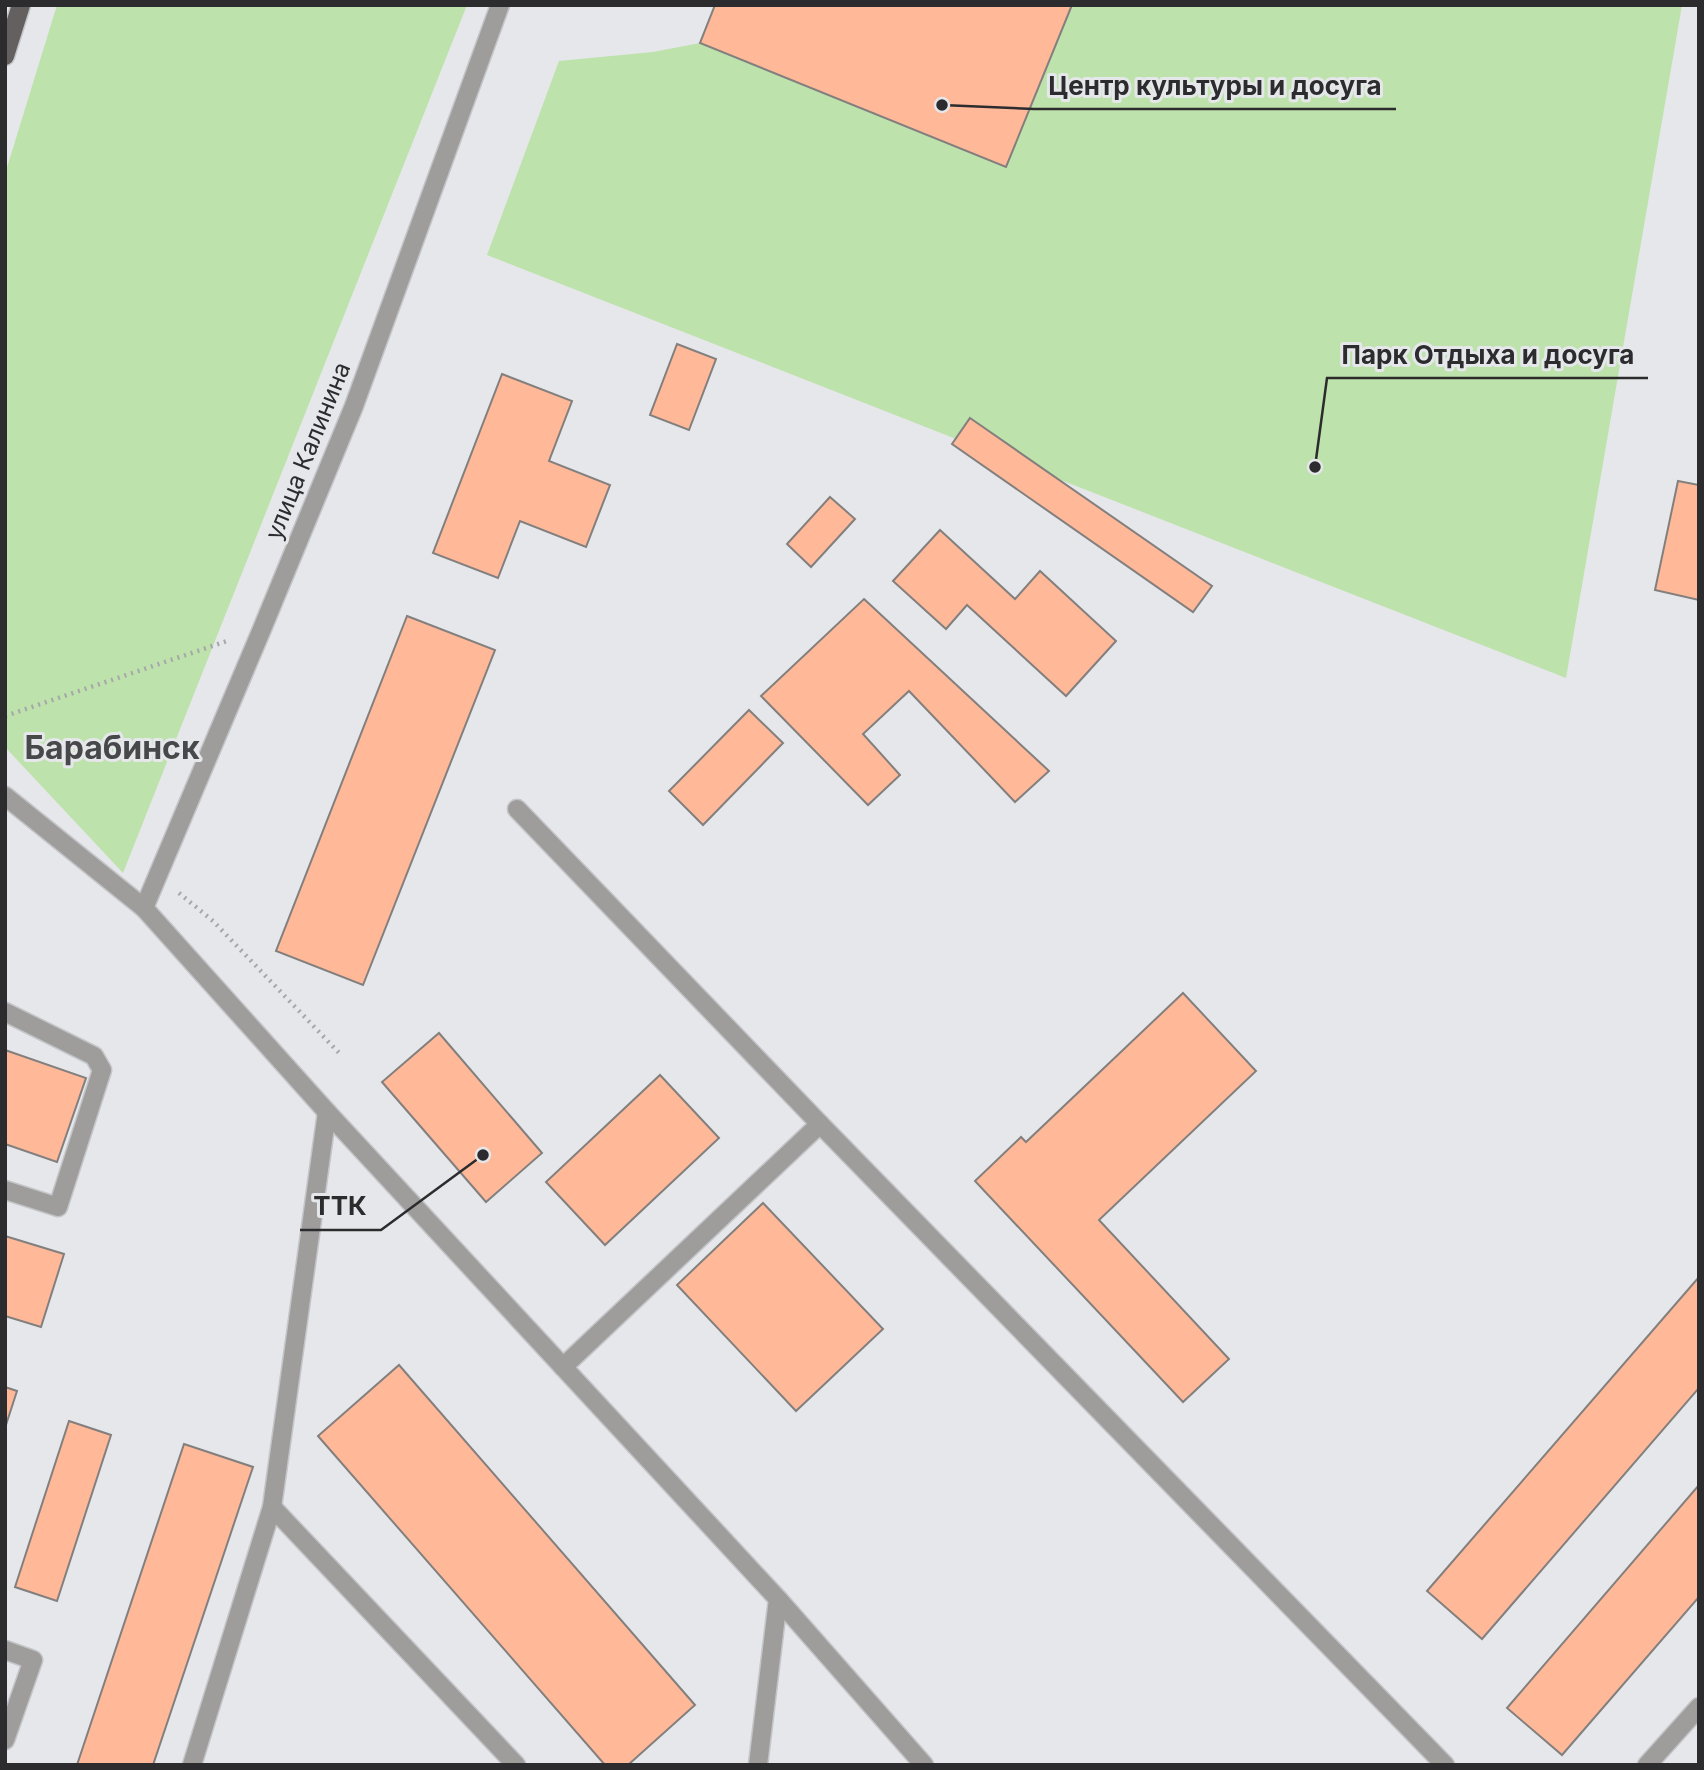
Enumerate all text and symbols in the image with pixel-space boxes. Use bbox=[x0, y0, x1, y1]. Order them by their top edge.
callout: Центр культуры и досуга bbox=[1034, 62, 1396, 109]
text: Центр культуры и досуга bbox=[1048, 70, 1382, 101]
callout: Парк Отдыха и досуга bbox=[1327, 331, 1648, 378]
text: Парк Отдыха и досуга bbox=[1342, 339, 1634, 370]
street label: улица Калинина bbox=[259, 358, 356, 544]
district label: Барабинск bbox=[24, 728, 200, 767]
callout: ТТК bbox=[300, 1183, 381, 1230]
text: ТТК bbox=[313, 1190, 367, 1221]

